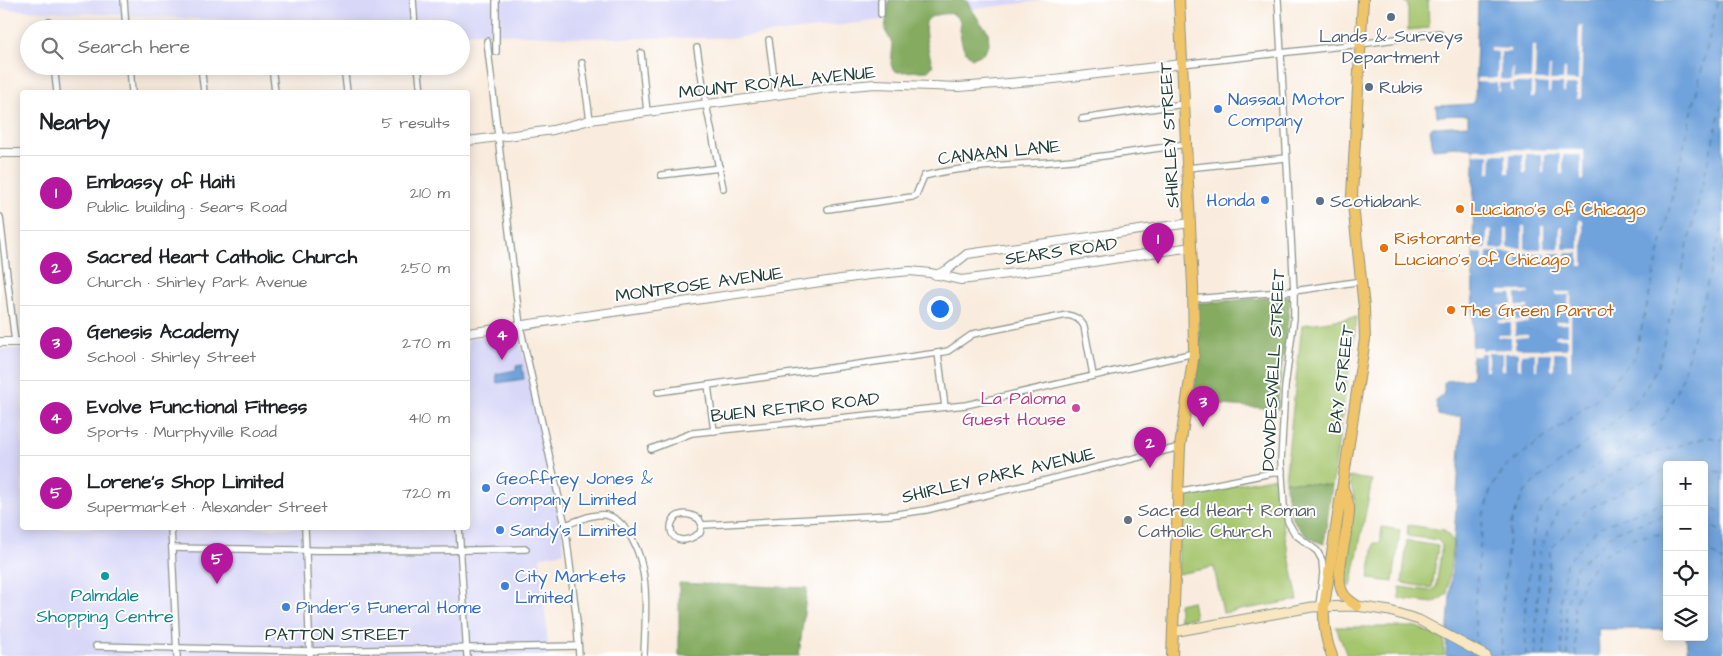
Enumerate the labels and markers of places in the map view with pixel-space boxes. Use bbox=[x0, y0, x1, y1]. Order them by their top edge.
marker: Lands & Surveys Department bbox=[1385, 11, 1397, 23]
place label: Lands & Surveys Department bbox=[1319, 24, 1463, 70]
place label: Rubis bbox=[1379, 75, 1423, 100]
marker: Rubis bbox=[1363, 81, 1375, 93]
place label: Nassau Motor Company bbox=[1228, 87, 1344, 134]
marker: Nassau Motor Company bbox=[1212, 103, 1224, 115]
place label: Honda bbox=[1207, 188, 1255, 213]
place label: Scotiabank bbox=[1330, 189, 1422, 214]
marker: Honda bbox=[1259, 194, 1271, 206]
marker: Scotiabank bbox=[1314, 195, 1326, 207]
place label: Luciano's of Chicago bbox=[1470, 197, 1646, 223]
marker: Luciano's of Chicago bbox=[1454, 203, 1466, 215]
pin: 1 bbox=[1142, 223, 1174, 264]
place label: Ristorante Luciano's of Chicago bbox=[1394, 226, 1570, 273]
marker: Ristorante Luciano's of Chicago bbox=[1378, 242, 1390, 254]
place label: The Green Parrot bbox=[1461, 298, 1615, 323]
marker: The Green Parrot bbox=[1445, 304, 1457, 316]
pin: 4 bbox=[486, 319, 518, 360]
place label: La Paloma Guest House bbox=[962, 386, 1066, 432]
pin: 3 bbox=[1187, 386, 1219, 427]
marker: La Paloma Guest House bbox=[1070, 402, 1082, 414]
pin: 2 bbox=[1134, 427, 1166, 468]
place label: Geoffrey Jones & Company Limited bbox=[496, 466, 653, 513]
marker: Geoffrey Jones & Company Limited bbox=[480, 482, 492, 494]
place label: Sacred Heart Roman Catholic Church bbox=[1138, 498, 1316, 544]
marker: Sacred Heart Roman Catholic Church bbox=[1122, 514, 1134, 526]
place label: Sandy's Limited bbox=[510, 518, 636, 544]
marker: Sandy's Limited bbox=[494, 524, 506, 536]
pin: 5 bbox=[201, 543, 233, 584]
place label: City Markets Limited bbox=[515, 564, 626, 610]
marker: Palmdale Shopping Centre bbox=[99, 570, 111, 582]
marker: City Markets Limited bbox=[499, 580, 511, 592]
place label: Palmdale Shopping Centre bbox=[36, 583, 174, 630]
place label: Pinder's Funeral Home bbox=[296, 595, 482, 620]
marker: Pinder's Funeral Home bbox=[280, 601, 292, 613]

